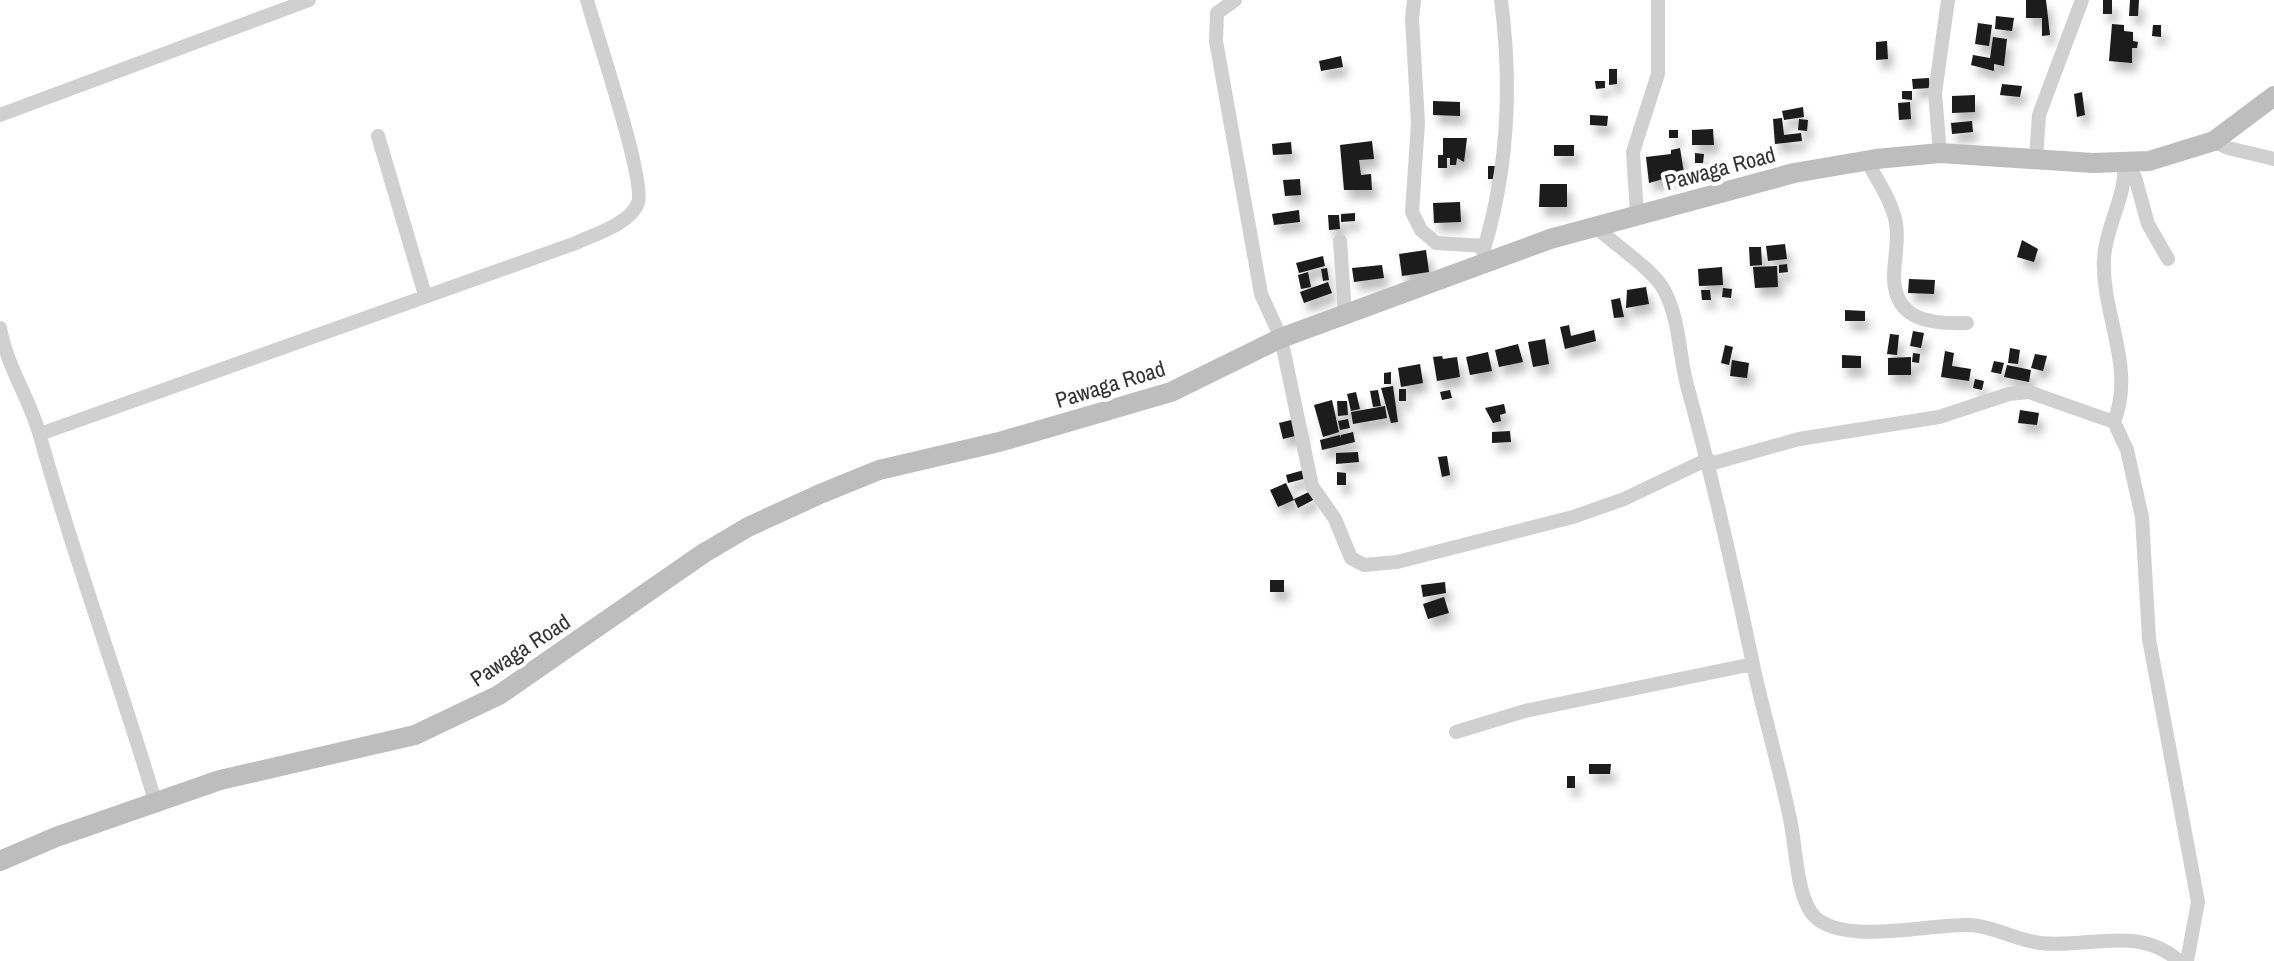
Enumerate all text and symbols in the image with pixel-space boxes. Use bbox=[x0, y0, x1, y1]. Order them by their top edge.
street label: Pawaga Road bbox=[1661, 139, 1779, 197]
street label: Pawaga Road bbox=[1051, 353, 1169, 415]
street label: Pawaga Road bbox=[464, 607, 576, 693]

